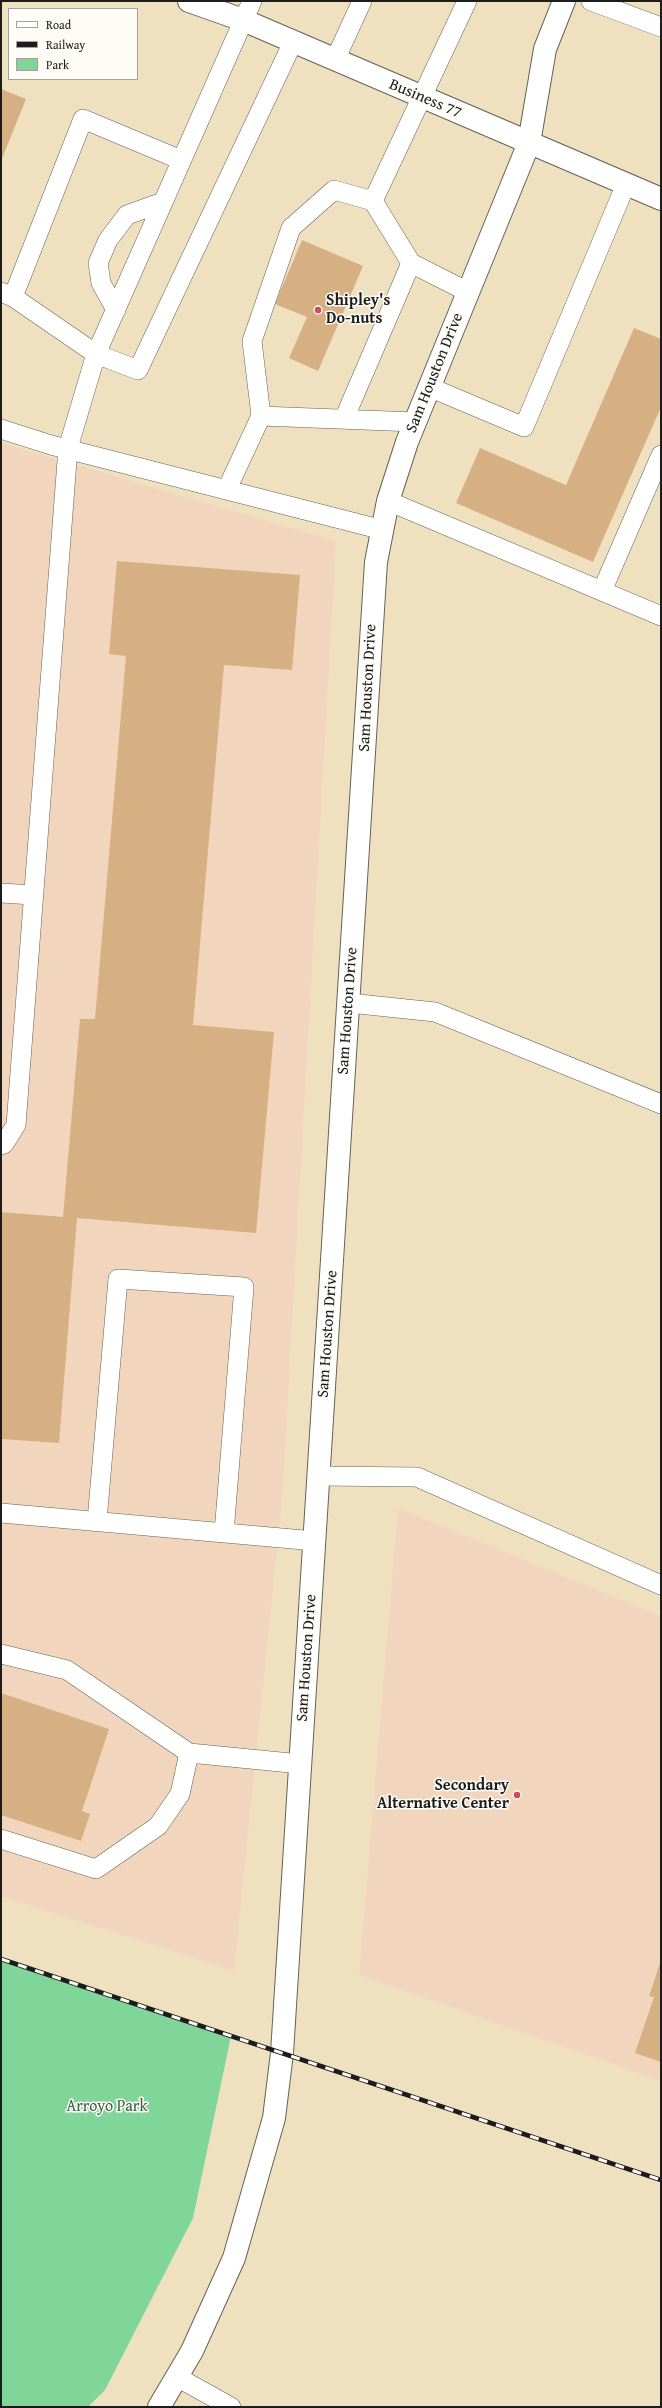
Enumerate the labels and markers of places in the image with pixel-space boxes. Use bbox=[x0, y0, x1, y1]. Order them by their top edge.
place label: Shipley's Do-nuts bbox=[326, 291, 390, 329]
marker: Shipley's Do-nuts bbox=[313, 305, 323, 315]
place label: Secondary Alternative Center bbox=[377, 1776, 509, 1814]
marker: Secondary Alternative Center bbox=[512, 1790, 522, 1800]

